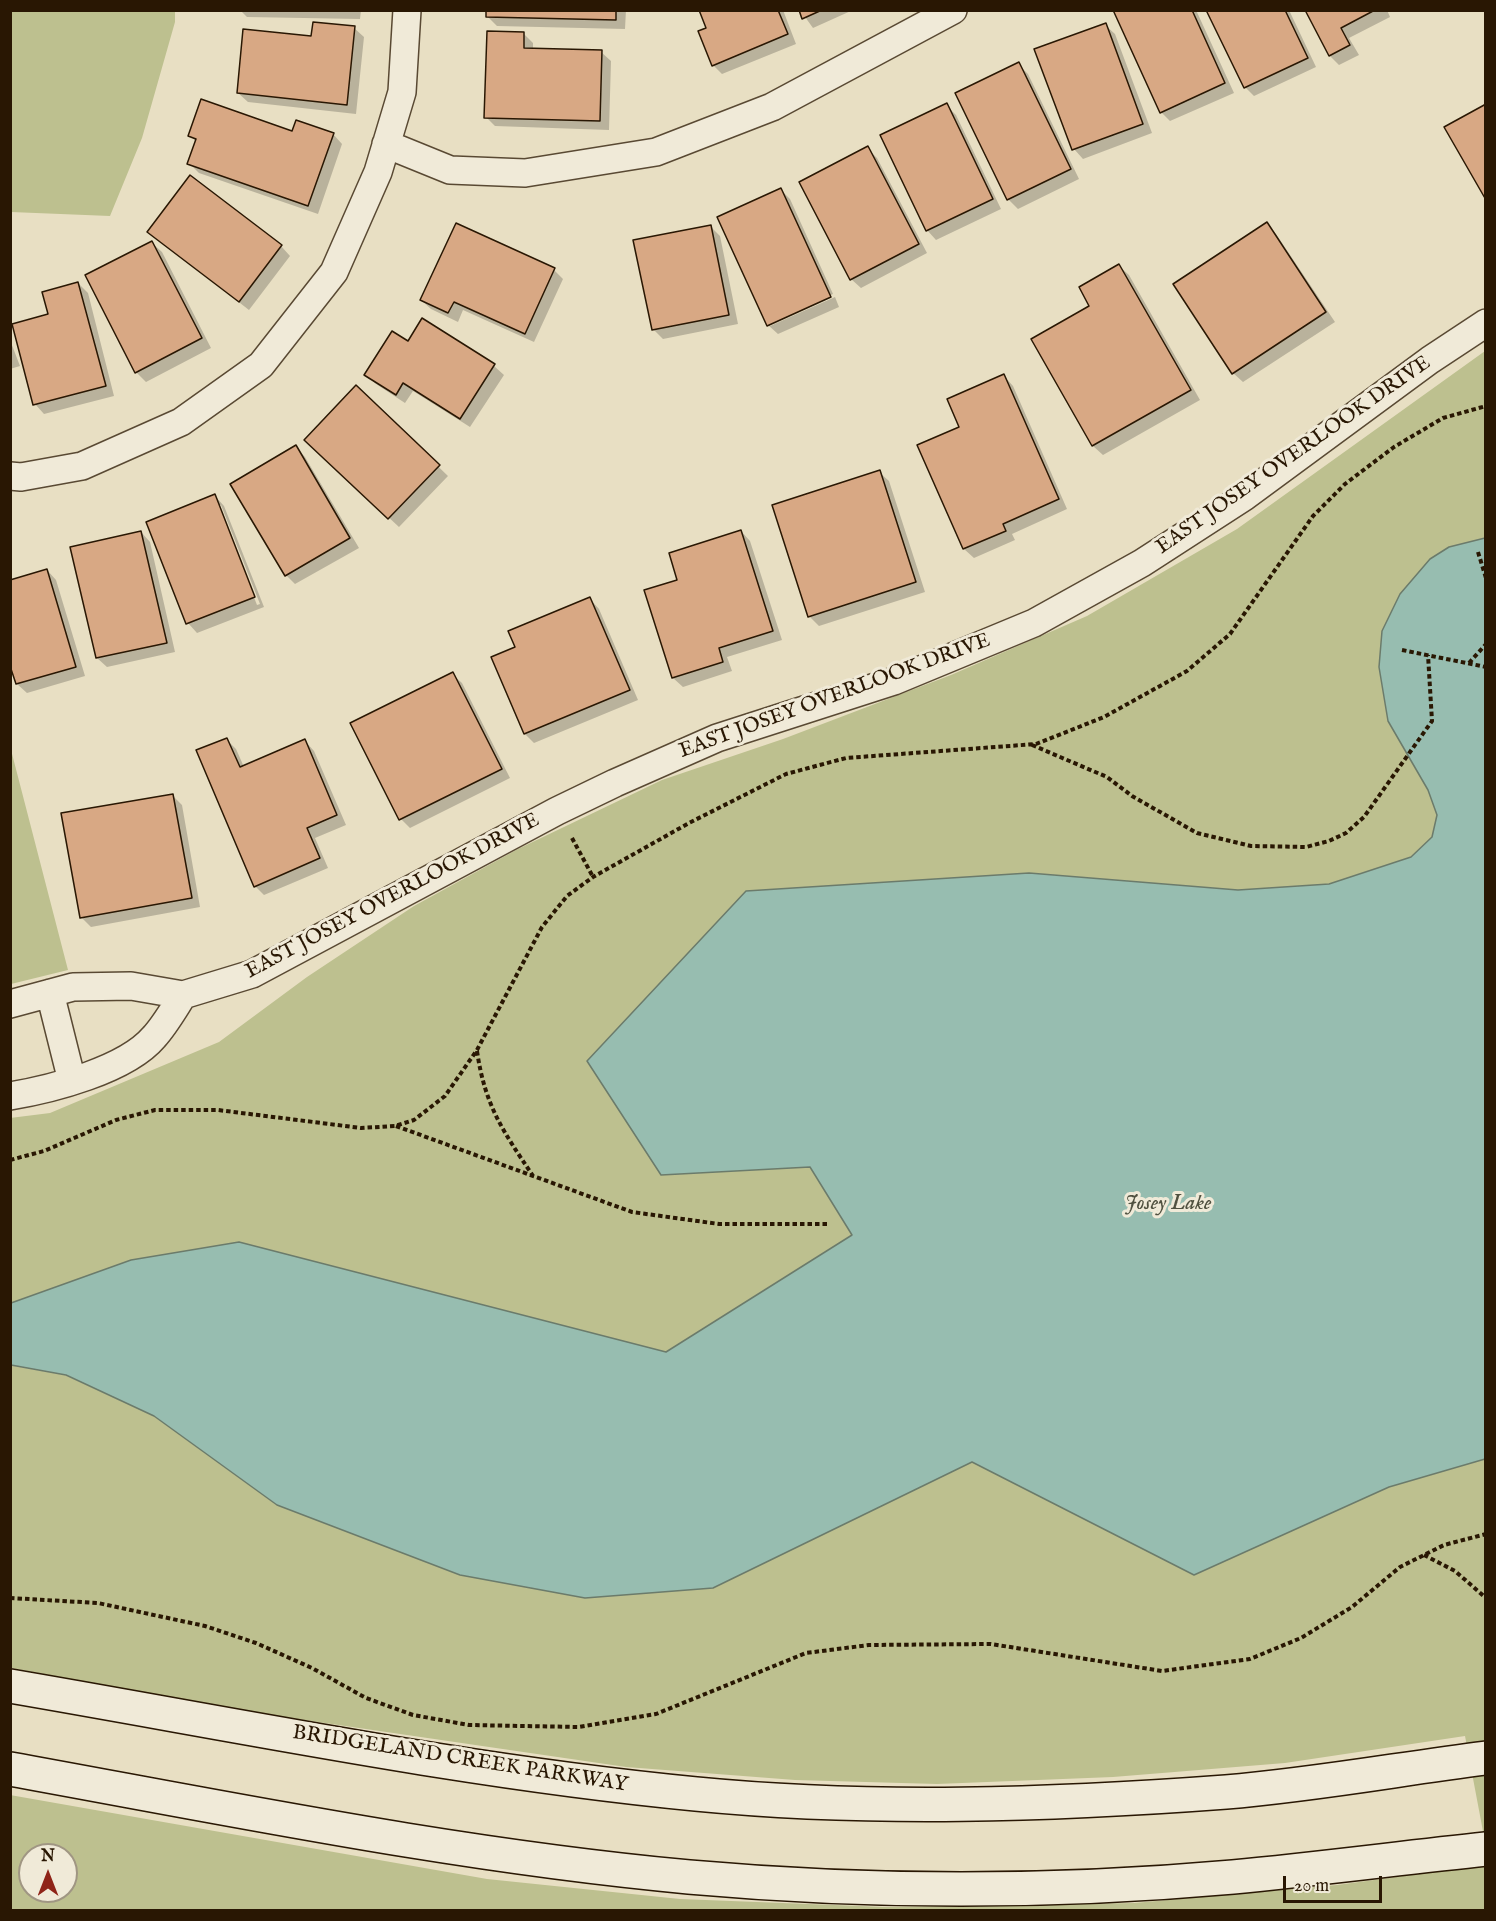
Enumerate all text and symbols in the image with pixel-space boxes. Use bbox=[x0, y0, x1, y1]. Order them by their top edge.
street label: EAST JOSEY OVERLOOK DRIVE bbox=[1152, 351, 1436, 561]
street label: EAST JOSEY OVERLOOK DRIVE bbox=[676, 629, 994, 765]
street label: EAST JOSEY OVERLOOK DRIVE bbox=[242, 809, 544, 985]
water label: Josey Lake bbox=[1125, 1191, 1211, 1217]
street label: BRIDGELAND CREEK PARKWAY bbox=[291, 1721, 629, 1799]
north arrow bbox=[18, 1843, 78, 1903]
text: N bbox=[41, 1847, 55, 1867]
scale bar bbox=[1286, 1864, 1385, 1902]
text: 20 m bbox=[1294, 1875, 1329, 1898]

